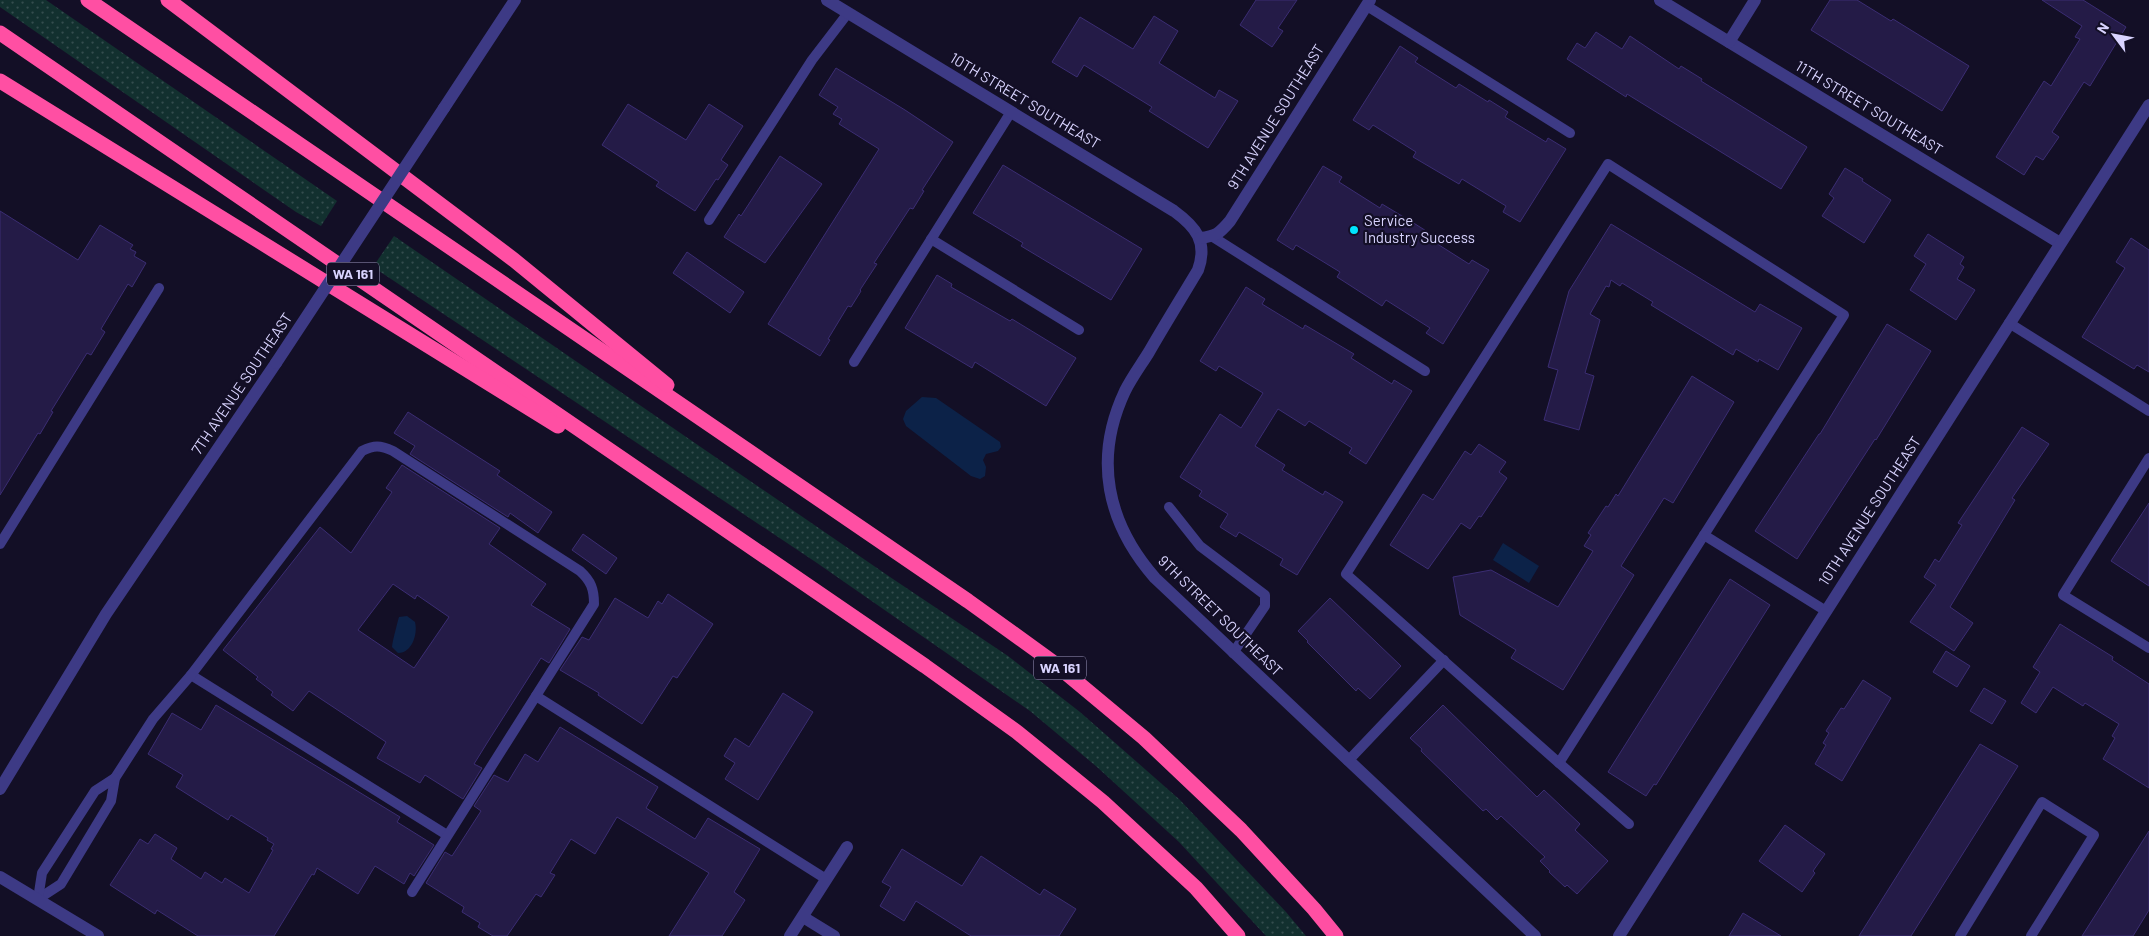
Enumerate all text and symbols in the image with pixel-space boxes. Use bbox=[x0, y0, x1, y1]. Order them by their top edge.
north arrow bbox=[2089, 10, 2139, 60]
text: N bbox=[2093, 19, 2112, 36]
street label: 9TH AVENUE SOUTHEAST bbox=[1223, 40, 1327, 192]
street label: 10TH STREET SOUTHEAST bbox=[947, 48, 1104, 152]
street label: 11TH STREET SOUTHEAST bbox=[1793, 56, 1946, 158]
place label: Service Industry Success bbox=[1364, 211, 1475, 246]
marker: Service Industry Success bbox=[1348, 224, 1360, 236]
road number: WA 161 bbox=[327, 262, 379, 286]
street label: 7TH AVENUE SOUTHEAST bbox=[187, 309, 295, 458]
street label: 10TH AVENUE SOUTHEAST bbox=[1814, 433, 1924, 588]
street label: 9TH STREET SOUTHEAST bbox=[1155, 551, 1287, 679]
road number: WA 161 bbox=[1034, 656, 1086, 680]

